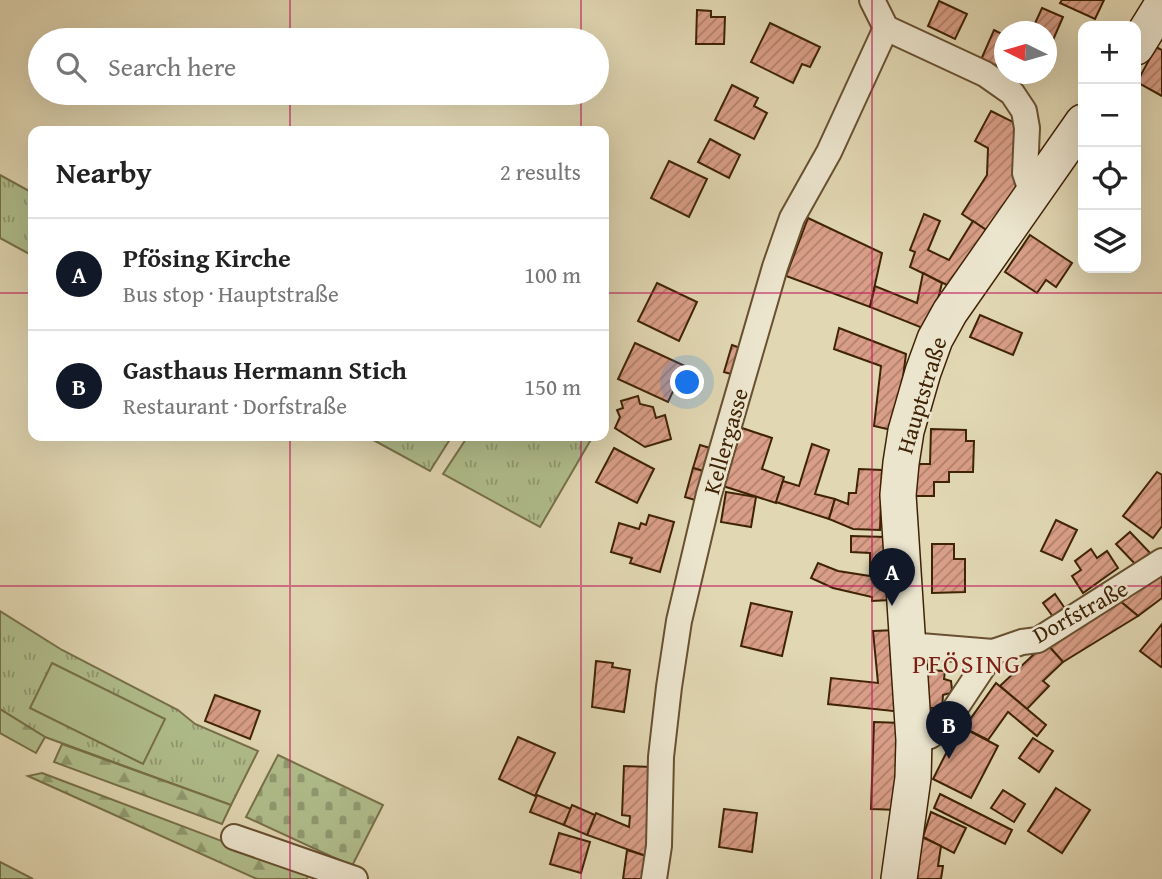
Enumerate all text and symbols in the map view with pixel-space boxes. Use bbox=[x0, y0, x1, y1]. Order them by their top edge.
north arrow bbox=[994, 21, 1057, 84]
map controls bbox=[1078, 21, 1141, 273]
button: + bbox=[1078, 21, 1141, 84]
search box bbox=[28, 28, 609, 105]
text: Search here bbox=[108, 47, 236, 86]
icon: search bbox=[52, 48, 90, 86]
button: − bbox=[1078, 84, 1141, 147]
button: locate bbox=[1078, 147, 1141, 210]
text: Nearby bbox=[56, 150, 152, 194]
text: 2 results bbox=[500, 155, 581, 188]
button: layers bbox=[1078, 210, 1141, 273]
text: Pfösing Kirche bbox=[123, 238, 291, 277]
text: A bbox=[72, 258, 86, 291]
text: 100 m bbox=[524, 258, 581, 291]
text: Bus stop · Hauptstraße bbox=[123, 277, 339, 310]
street label: Hauptstraße bbox=[888, 332, 954, 458]
text: Gasthaus Hermann Stich bbox=[123, 350, 407, 389]
your location bbox=[670, 365, 704, 399]
text: B bbox=[72, 370, 86, 403]
text: 150 m bbox=[524, 370, 581, 403]
street label: Kellergasse bbox=[694, 384, 756, 498]
text: Restaurant · Dorfstraße bbox=[123, 389, 347, 422]
pin: A bbox=[869, 548, 915, 606]
street label: Dorfstraße bbox=[1026, 571, 1134, 651]
district label: PFÖSING bbox=[912, 644, 1022, 683]
pin: B bbox=[926, 701, 972, 759]

